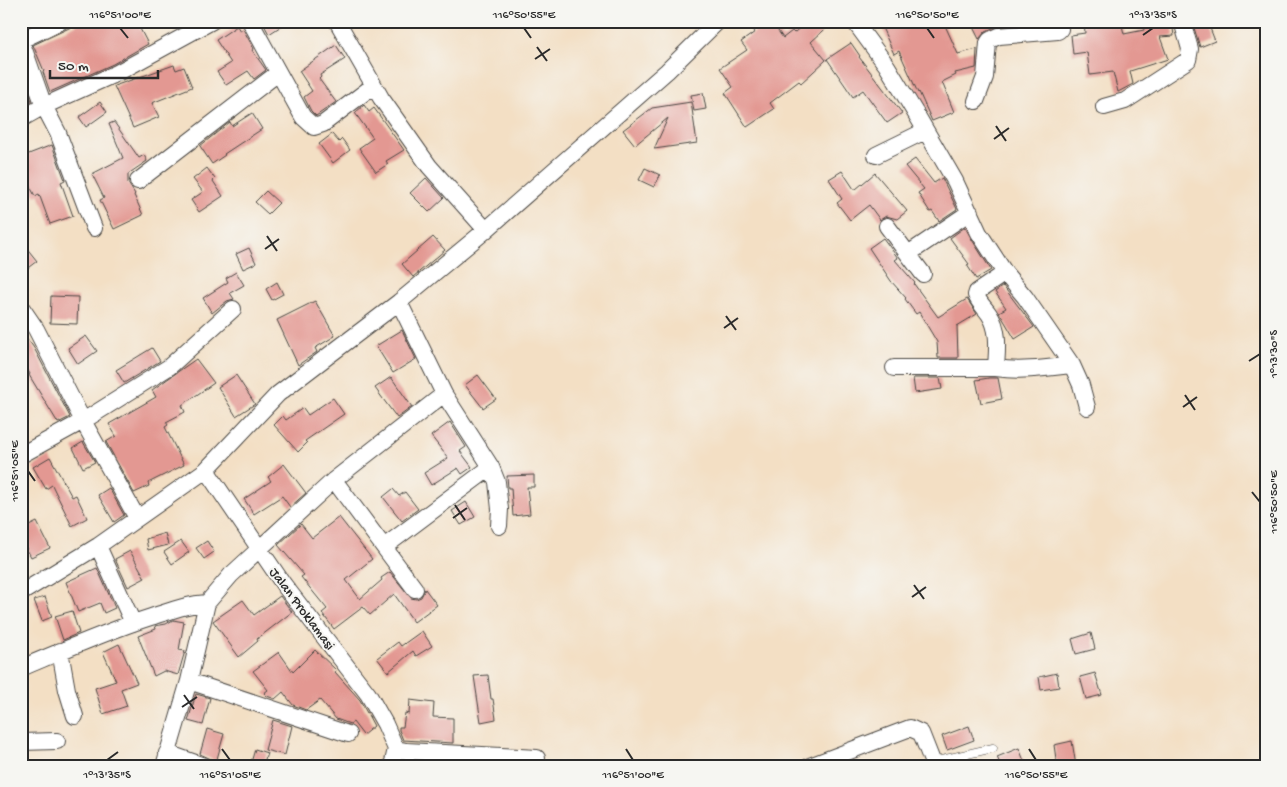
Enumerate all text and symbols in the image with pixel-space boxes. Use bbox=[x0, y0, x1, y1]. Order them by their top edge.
text: 116°51'00"E bbox=[88, 9, 151, 23]
text: 116°50'55"E bbox=[492, 9, 556, 23]
text: 116°50'50"E bbox=[895, 9, 959, 23]
text: 1°13'35"S bbox=[1128, 9, 1177, 23]
scale bar bbox=[50, 48, 158, 80]
text: 50 m bbox=[58, 58, 89, 76]
text: 1°13'30"S bbox=[1268, 330, 1282, 379]
text: 116°51'05"E bbox=[9, 440, 23, 502]
text: 116°50'50"E bbox=[1268, 470, 1282, 534]
street label: Jalan Proklamasi bbox=[264, 565, 338, 654]
text: 1°13'35"S bbox=[82, 769, 131, 783]
text: 116°51'05"E bbox=[199, 769, 261, 783]
text: 116°51'00"E bbox=[601, 769, 664, 783]
text: 116°50'55"E bbox=[1004, 769, 1068, 783]

